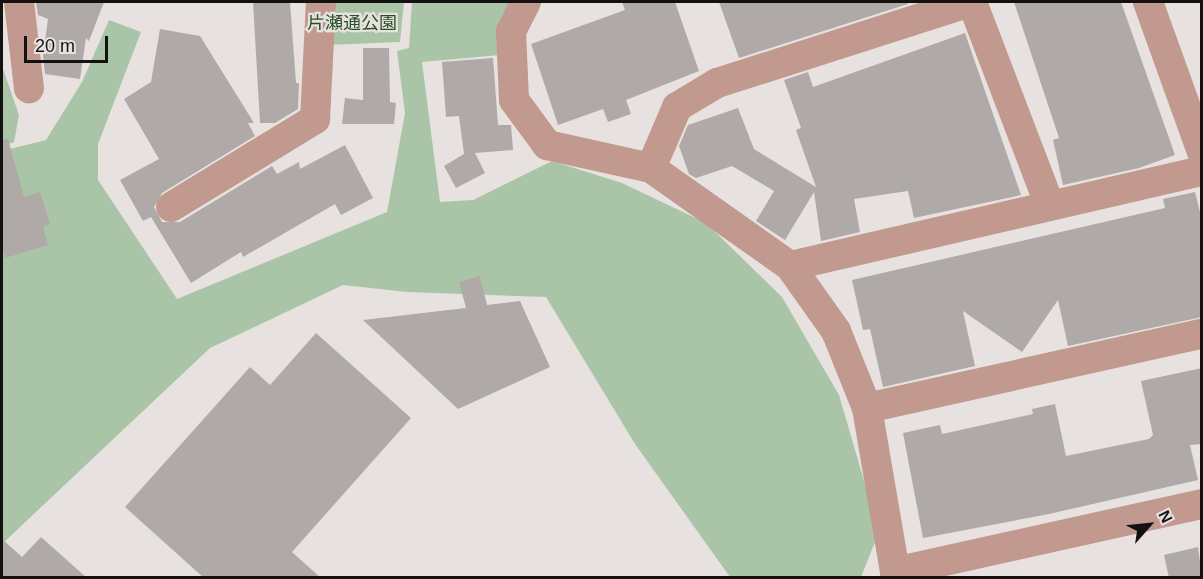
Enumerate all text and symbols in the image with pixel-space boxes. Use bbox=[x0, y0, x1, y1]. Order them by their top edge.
park label: 片瀬通公園 bbox=[307, 12, 397, 34]
scale bar bbox=[27, 24, 111, 62]
text: 20 m bbox=[35, 36, 75, 56]
north arrow bbox=[1119, 495, 1179, 555]
text: N bbox=[1155, 508, 1176, 526]

